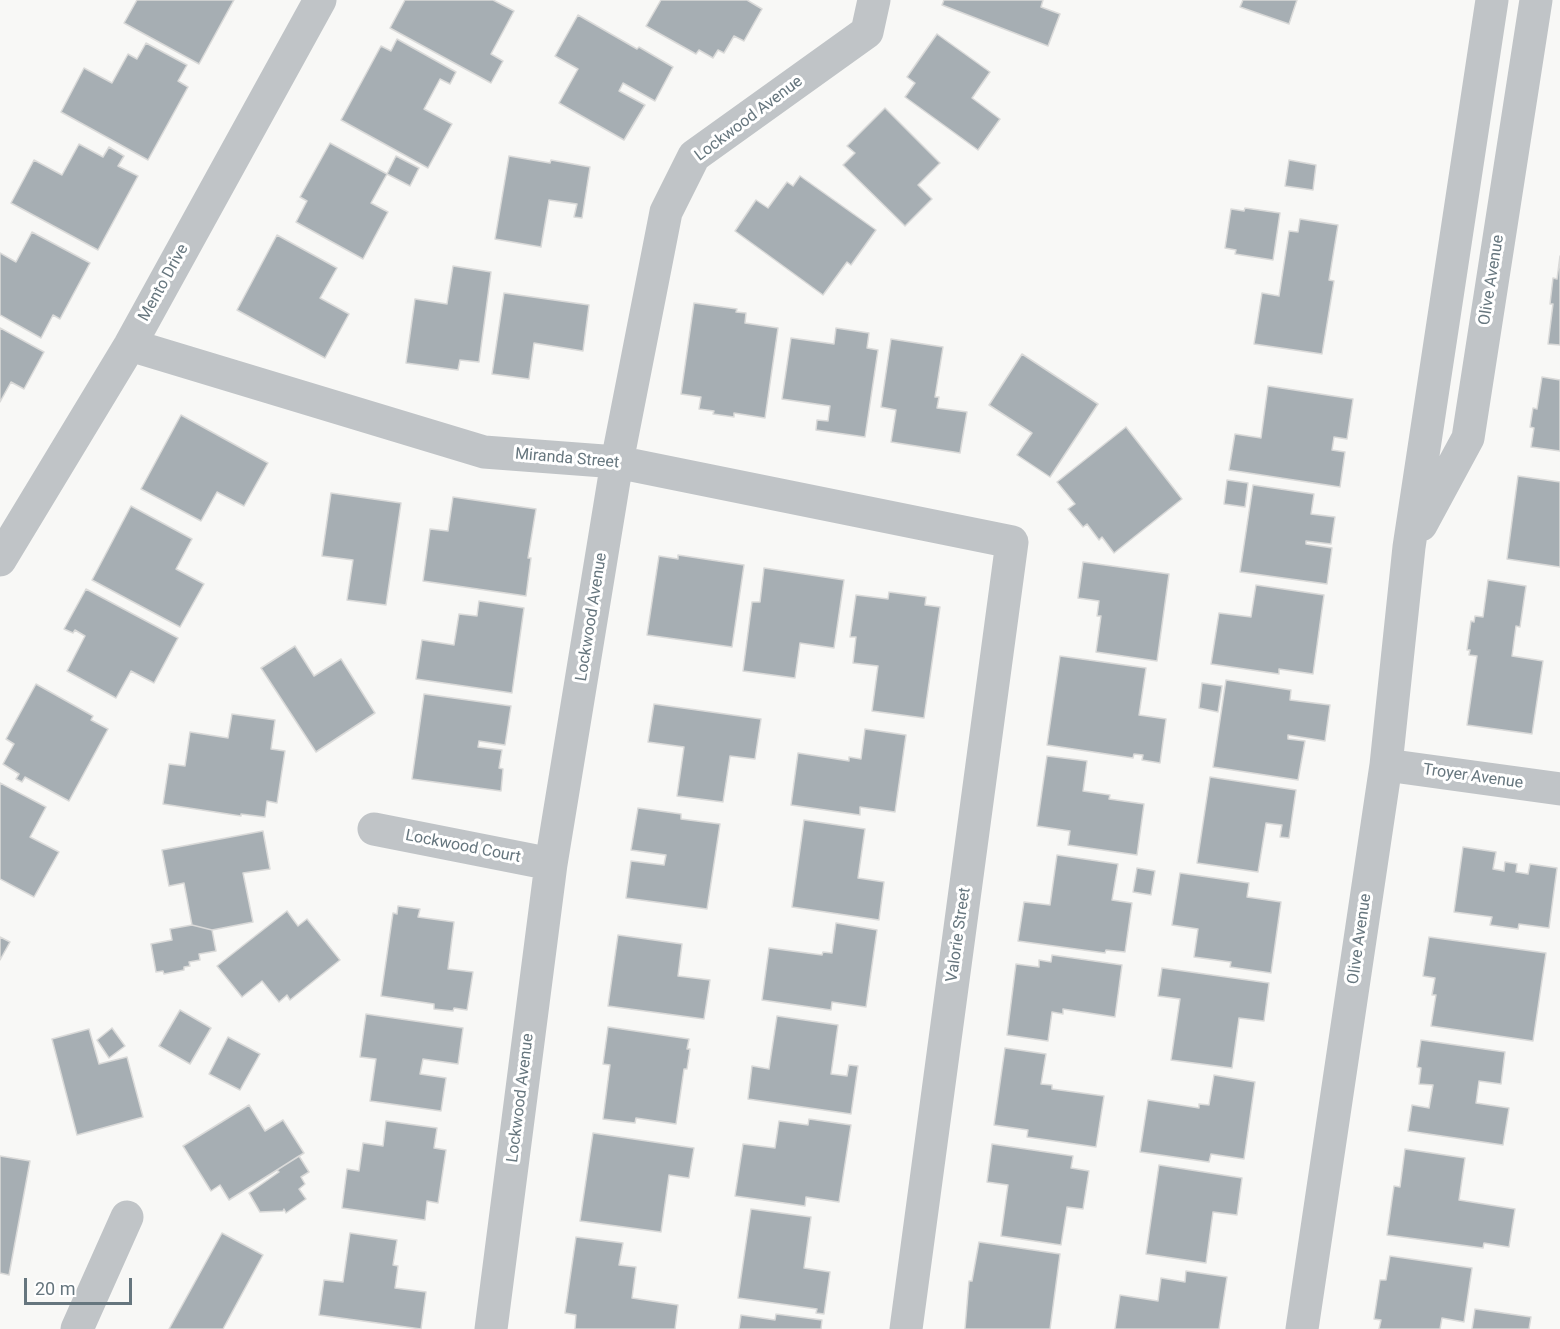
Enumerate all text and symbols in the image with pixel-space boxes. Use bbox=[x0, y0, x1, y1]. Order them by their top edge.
street label: Lockwood Avenue bbox=[691, 72, 807, 166]
street label: Olive Avenue bbox=[1475, 233, 1509, 327]
street label: Mento Drive bbox=[135, 241, 193, 325]
street label: Miranda Street bbox=[514, 445, 620, 473]
street label: Lockwood Avenue bbox=[572, 551, 612, 683]
street label: Troyer Avenue bbox=[1422, 760, 1524, 794]
street label: Lockwood Court bbox=[404, 826, 522, 868]
street label: Valorie Street bbox=[943, 886, 975, 984]
street label: Olive Avenue bbox=[1344, 893, 1376, 985]
street label: Lockwood Avenue bbox=[504, 1032, 538, 1164]
scale bar bbox=[27, 1266, 135, 1304]
text: 20 m bbox=[35, 1278, 75, 1299]

